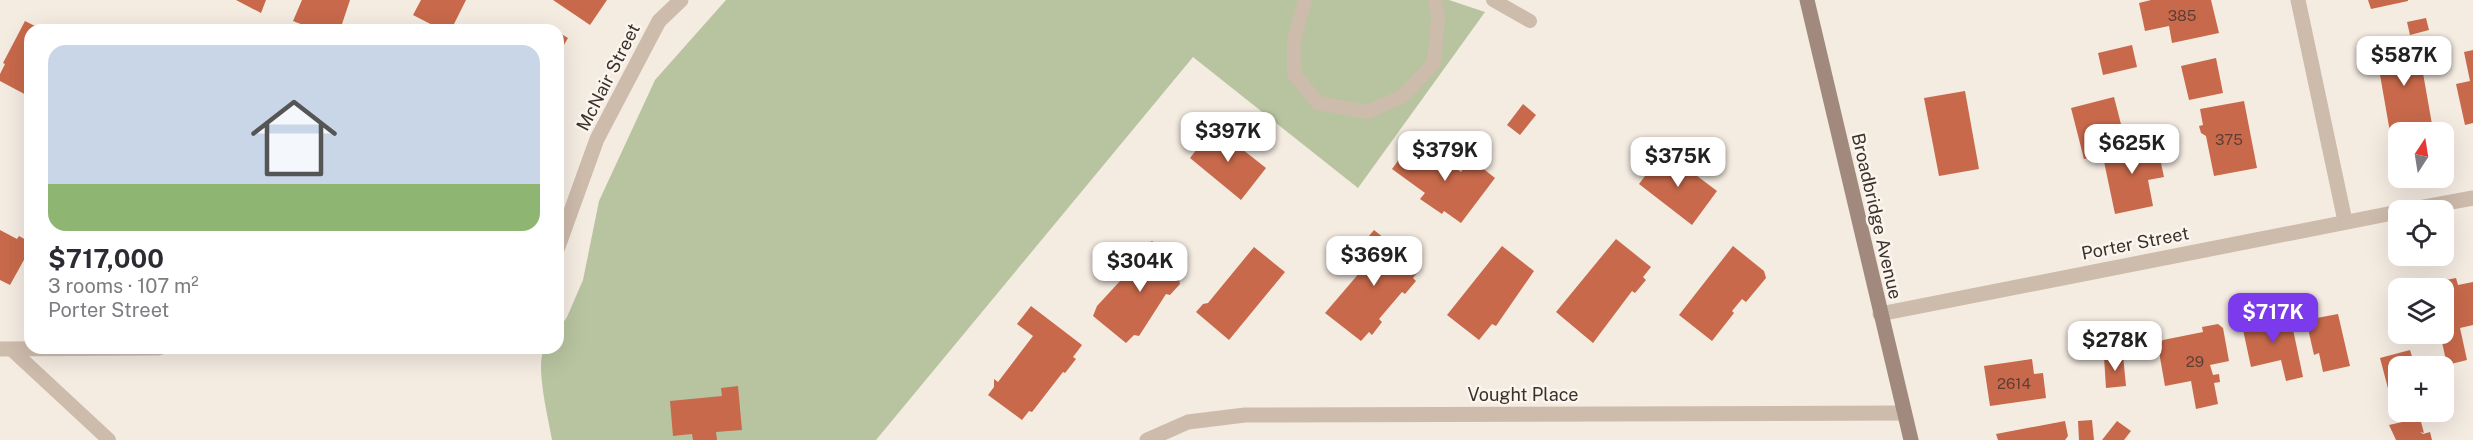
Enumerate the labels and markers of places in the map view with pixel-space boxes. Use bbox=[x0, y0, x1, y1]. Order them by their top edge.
pin: $587K bbox=[2362, 36, 2446, 87]
pin: $397K bbox=[1186, 112, 1270, 163]
pin: $625K bbox=[2090, 124, 2174, 175]
pin: $379K bbox=[1403, 131, 1487, 182]
pin: $375K bbox=[1636, 137, 1720, 188]
pin: $369K bbox=[1332, 236, 1416, 287]
pin: $304K bbox=[1098, 242, 1182, 293]
pin: $717K bbox=[2231, 293, 2315, 344]
pin: $278K bbox=[2073, 321, 2157, 372]

